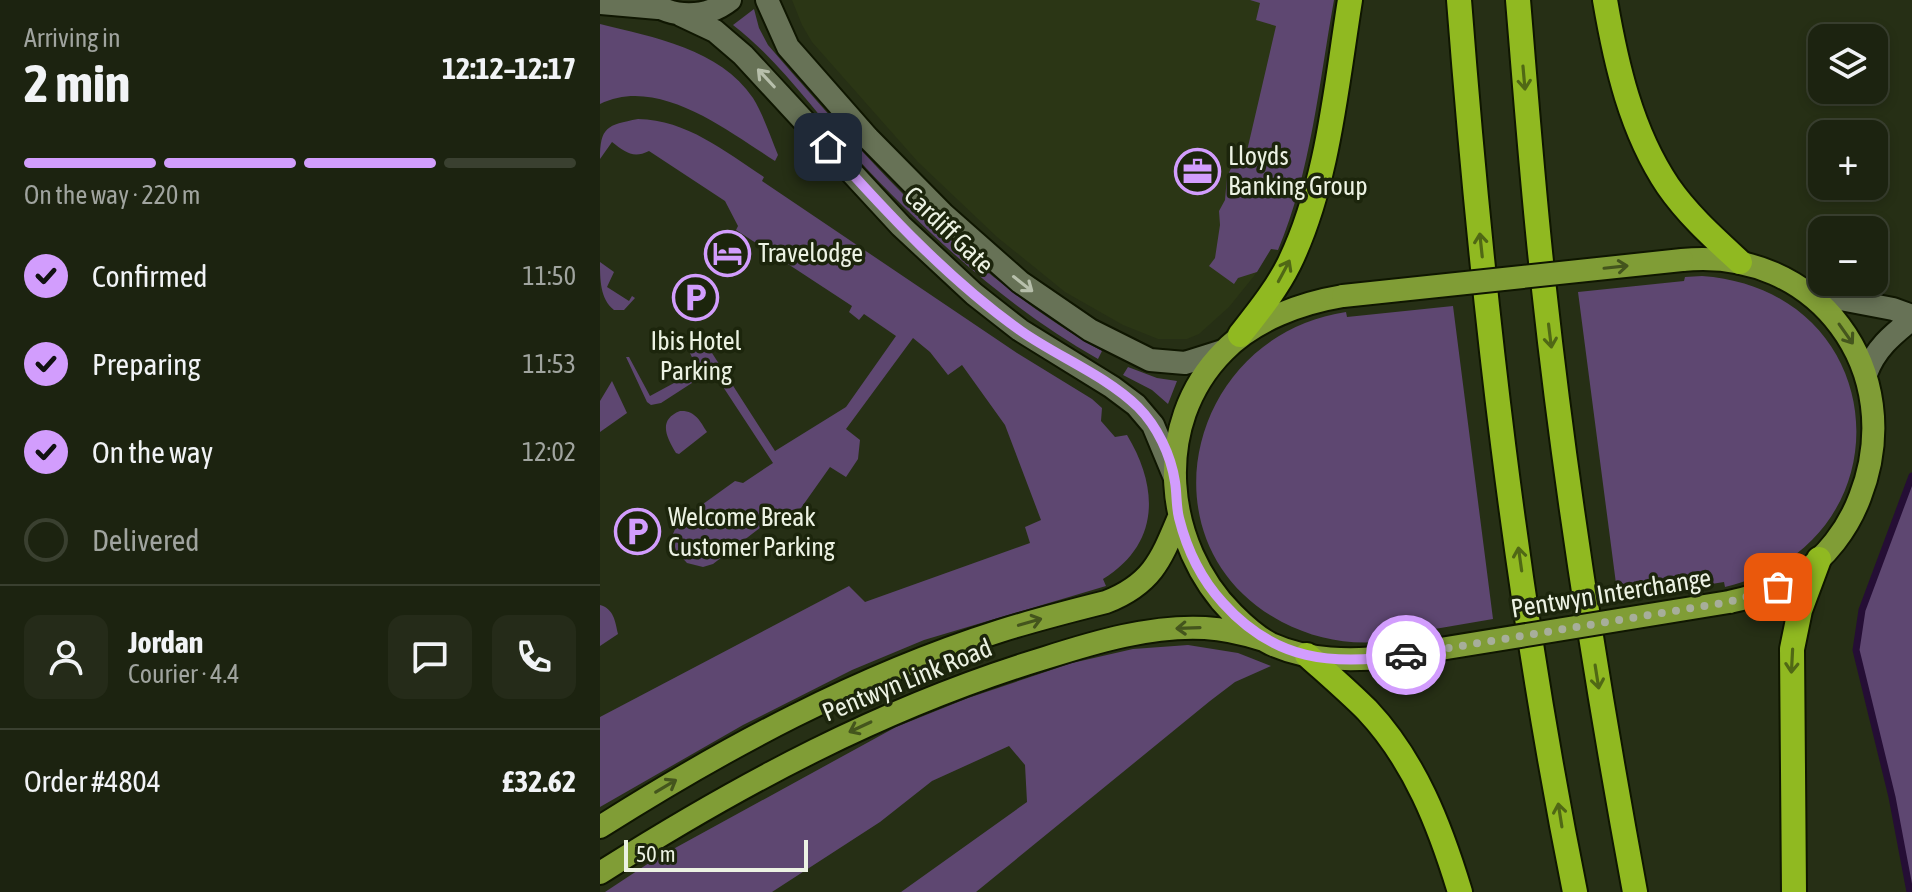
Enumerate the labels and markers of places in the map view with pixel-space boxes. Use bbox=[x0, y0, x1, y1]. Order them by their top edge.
pin bbox=[794, 113, 862, 181]
place label: Lloyds Banking Group bbox=[1228, 141, 1368, 201]
office icon: Lloyds Banking Group bbox=[1173, 147, 1221, 195]
hotel icon: Travelodge bbox=[703, 229, 751, 277]
place label: Travelodge bbox=[758, 238, 863, 268]
parking icon: Ibis Hotel Parking bbox=[672, 274, 720, 322]
place label: Ibis Hotel Parking bbox=[651, 326, 742, 386]
place label: Welcome Break Customer Parking bbox=[668, 502, 836, 562]
parking icon: Welcome Break Customer Parking bbox=[613, 508, 661, 556]
pin bbox=[1744, 553, 1812, 621]

